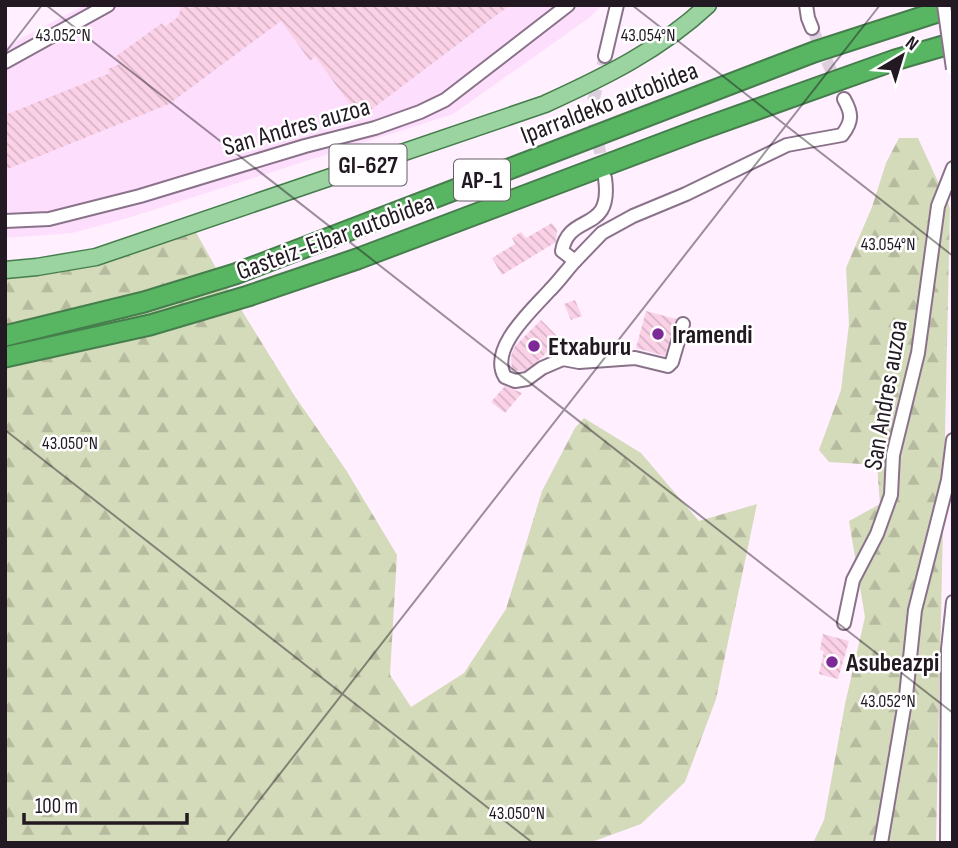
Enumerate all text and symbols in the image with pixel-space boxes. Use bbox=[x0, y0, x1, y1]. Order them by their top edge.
north arrow bbox=[867, 21, 937, 91]
text: 43.052°N bbox=[35, 25, 91, 46]
text: 43.054°N bbox=[621, 25, 675, 46]
text: N bbox=[900, 32, 923, 56]
street label: Iparraldeko autobidea bbox=[516, 55, 703, 151]
street label: San Andres auzoa bbox=[219, 92, 374, 163]
road number: GI-627 bbox=[330, 145, 406, 186]
road number: AP-1 bbox=[454, 160, 510, 200]
street label: Gasteiz-Eibar autobidea bbox=[232, 187, 439, 288]
text: 43.054°N bbox=[861, 234, 915, 255]
street label: San Andres auzoa bbox=[858, 318, 915, 473]
place label: Iramendi bbox=[672, 320, 753, 351]
marker: Iramendi bbox=[650, 326, 666, 342]
place label: Etxaburu bbox=[548, 332, 631, 363]
marker: Etxaburu bbox=[526, 338, 542, 354]
text: 43.050°N bbox=[42, 433, 98, 454]
place label: Asubeazpi bbox=[845, 648, 939, 679]
marker: Asubeazpi bbox=[824, 654, 840, 670]
text: 43.052°N bbox=[860, 691, 916, 712]
scale bar bbox=[24, 782, 187, 826]
text: 100 m bbox=[35, 794, 78, 819]
text: 43.050°N bbox=[489, 803, 545, 824]

